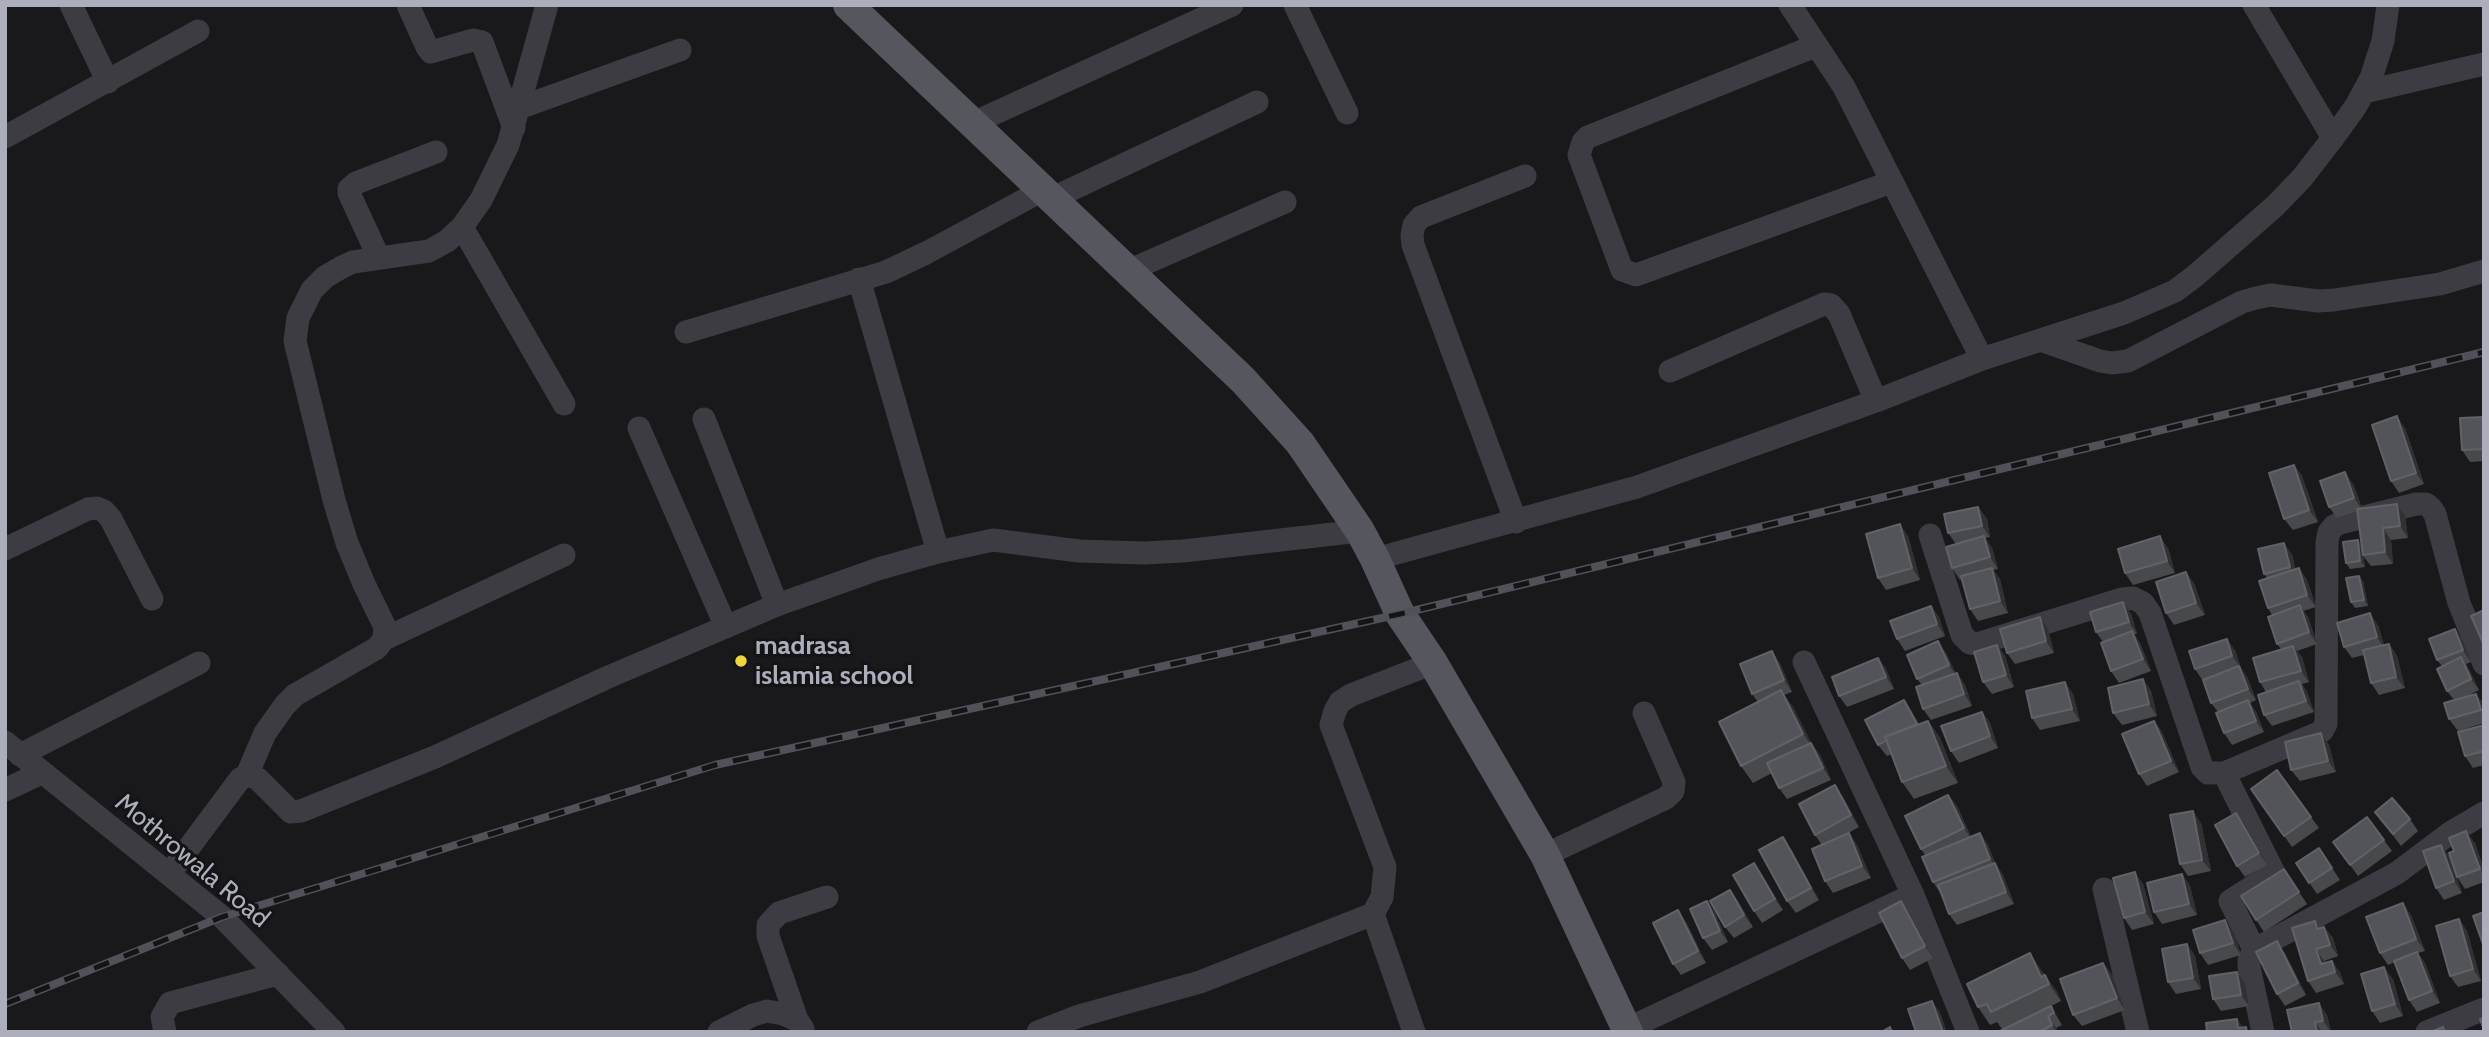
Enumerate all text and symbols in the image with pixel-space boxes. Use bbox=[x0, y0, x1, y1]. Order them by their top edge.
place label: madrasa islamia school bbox=[755, 630, 913, 692]
marker: madrasa islamia school bbox=[733, 653, 749, 669]
street label: Mothrowala Road bbox=[108, 787, 276, 935]

